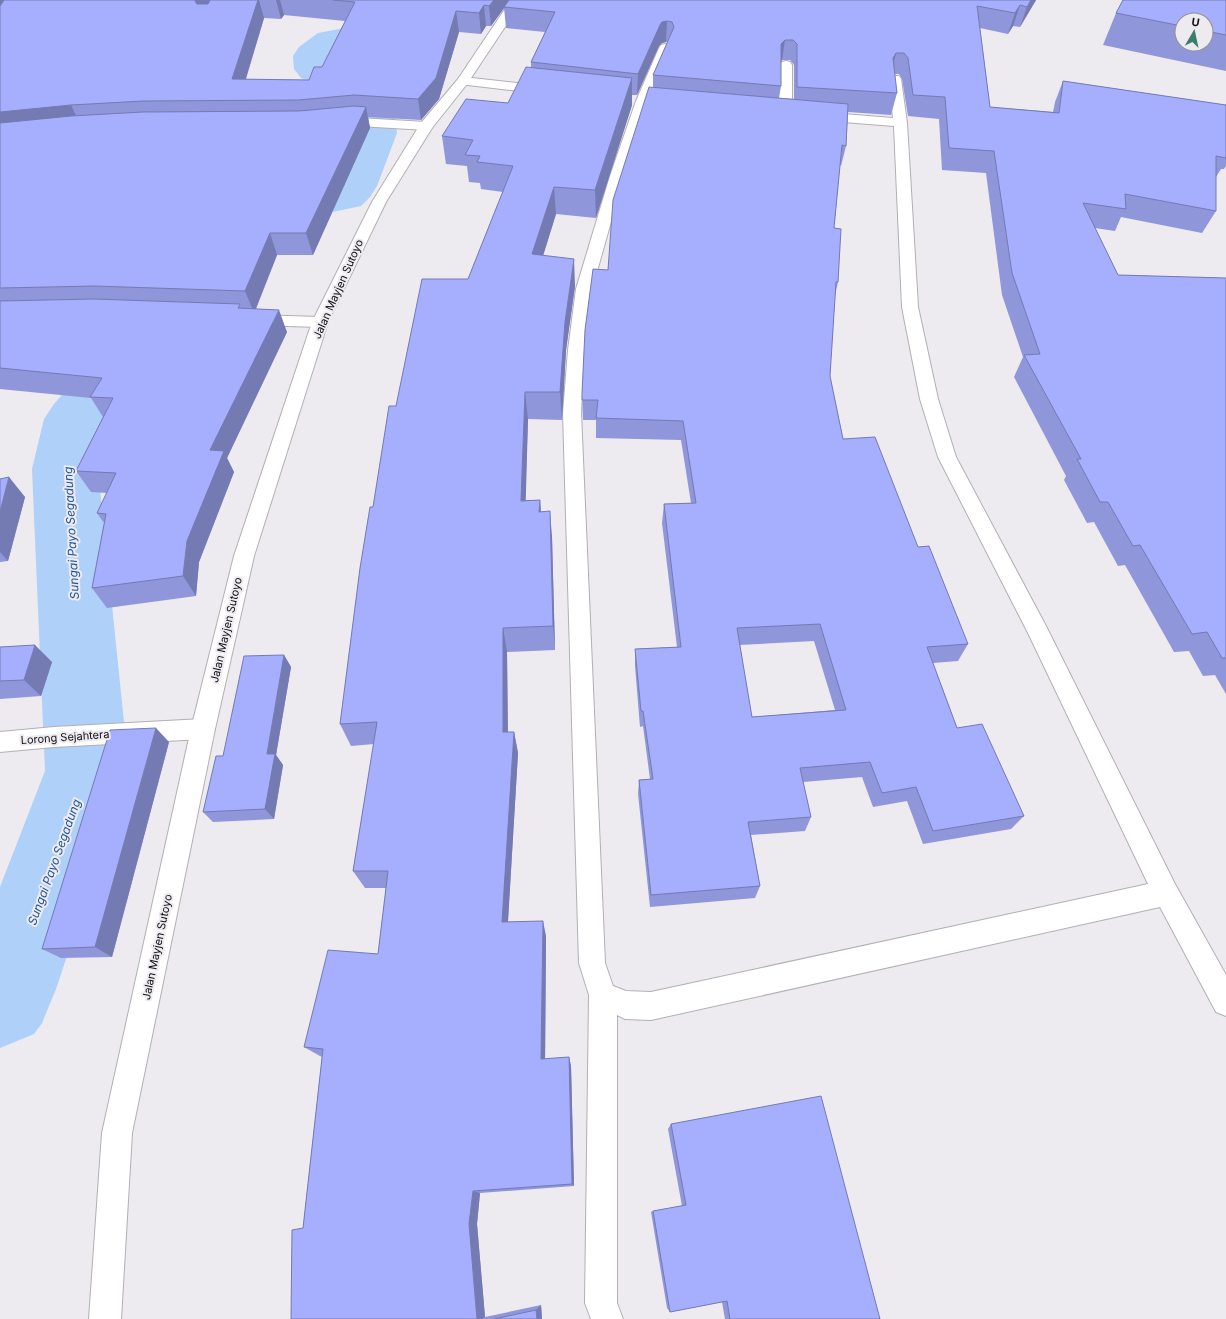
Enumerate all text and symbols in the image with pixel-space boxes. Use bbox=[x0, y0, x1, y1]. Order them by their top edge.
north arrow bbox=[1174, 12, 1214, 52]
text: U bbox=[1190, 15, 1201, 30]
street label: Jalan Mayjen Sutoyo bbox=[310, 237, 366, 341]
water label: Sungai Payo Segadung bbox=[60, 466, 82, 600]
street label: Jalan Mayjen Sutoyo bbox=[207, 576, 245, 684]
street label: Lorong Sejahtera bbox=[20, 727, 110, 747]
water label: Sungai Payo Segadung bbox=[24, 797, 84, 927]
street label: Jalan Mayjen Sutoyo bbox=[139, 892, 175, 1001]

